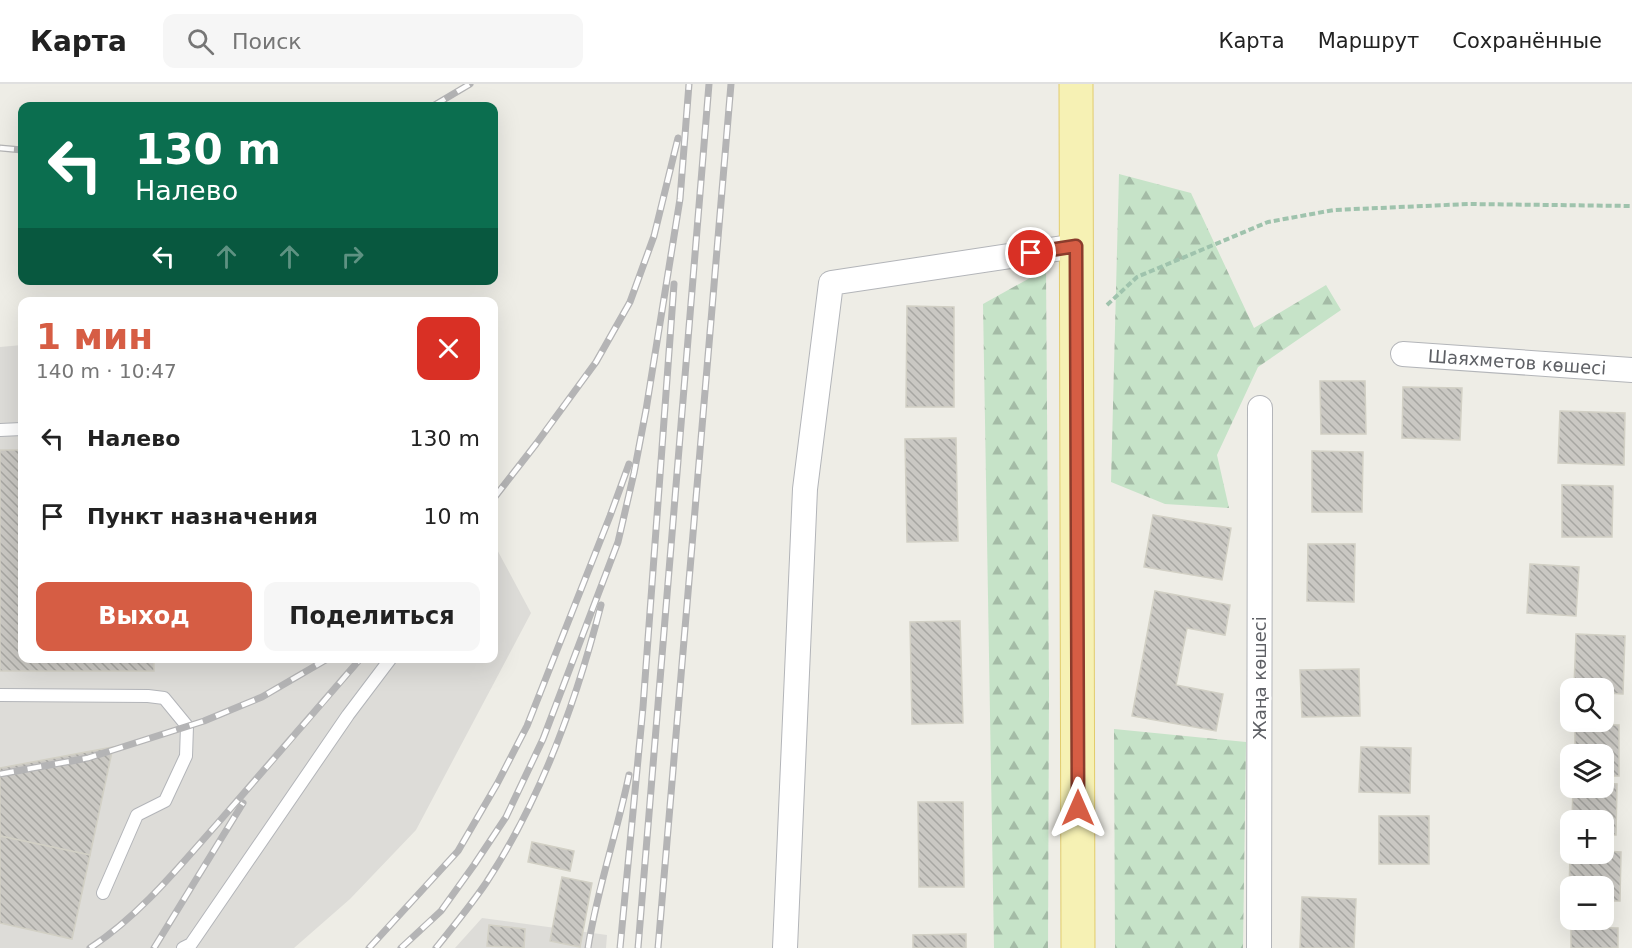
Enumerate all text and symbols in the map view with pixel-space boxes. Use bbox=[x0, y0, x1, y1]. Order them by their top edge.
search box bbox=[163, 14, 583, 68]
text: Карта bbox=[30, 25, 127, 58]
icon: search bbox=[184, 25, 217, 58]
text: Поиск bbox=[232, 29, 302, 54]
text: Карта bbox=[1219, 29, 1285, 53]
text: Маршрут bbox=[1318, 29, 1419, 53]
text: Сохранённые bbox=[1452, 29, 1602, 53]
text: 130 m bbox=[135, 125, 281, 174]
icon: left bbox=[36, 126, 114, 204]
text: Налево bbox=[135, 175, 238, 206]
pin bbox=[1005, 227, 1056, 278]
icon: arrive bbox=[1014, 236, 1047, 269]
icon: left bbox=[147, 240, 180, 273]
icon: ahead bbox=[210, 240, 243, 273]
icon: ahead bbox=[273, 240, 306, 273]
icon: right bbox=[336, 240, 369, 273]
text: 1 мин bbox=[36, 316, 153, 357]
button: close bbox=[417, 317, 480, 380]
street label: Шаяхметов көшесі bbox=[1427, 345, 1607, 379]
text: 140 m · 10:47 bbox=[36, 359, 177, 383]
icon: left bbox=[36, 422, 69, 455]
text: Налево bbox=[87, 426, 180, 451]
text: 130 m bbox=[410, 426, 480, 451]
icon: arrive bbox=[36, 500, 69, 533]
text: Пункт назначения bbox=[87, 504, 318, 529]
text: 10 m bbox=[424, 504, 480, 529]
button: Выход bbox=[36, 582, 252, 651]
button: Поделиться bbox=[264, 582, 480, 651]
street label: Жаңа көшесі bbox=[1249, 616, 1270, 740]
map controls bbox=[1560, 678, 1614, 930]
button: search bbox=[1560, 678, 1614, 732]
button: layers bbox=[1560, 744, 1614, 798]
position arrow bbox=[1046, 776, 1110, 840]
button: + bbox=[1560, 810, 1614, 864]
button: − bbox=[1560, 876, 1614, 930]

